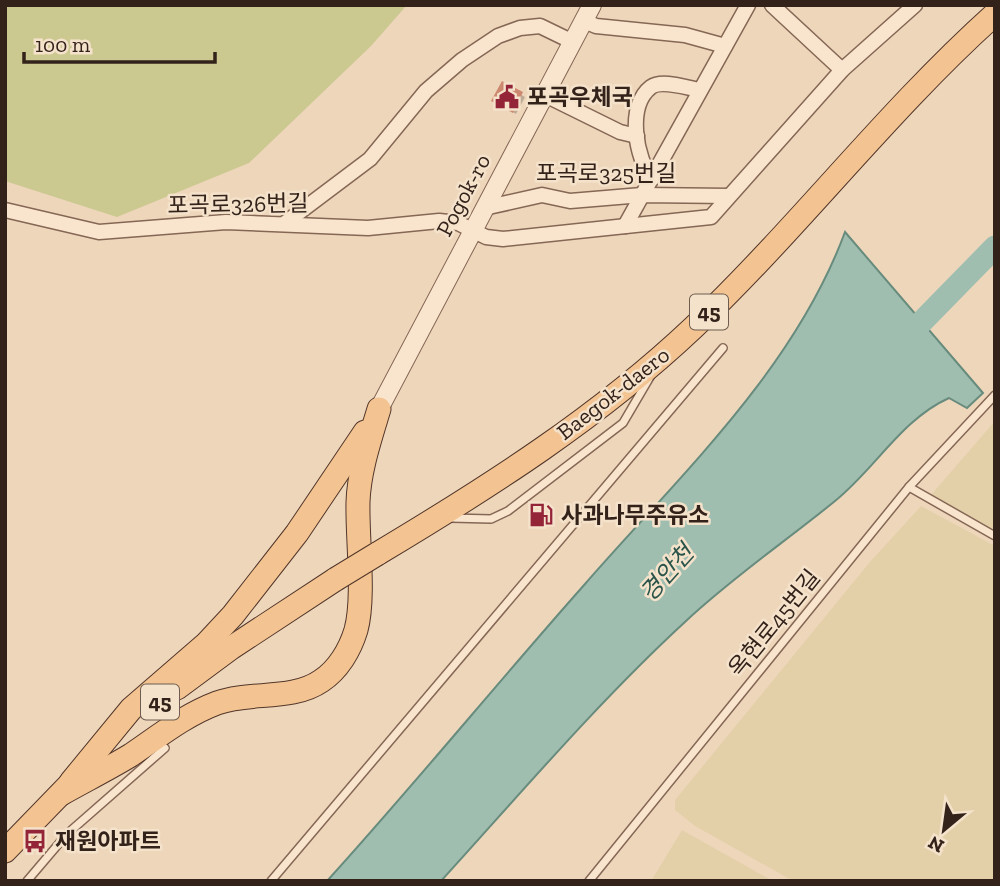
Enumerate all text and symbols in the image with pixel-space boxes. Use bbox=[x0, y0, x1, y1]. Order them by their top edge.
scale bar bbox=[24, 21, 215, 65]
text: 100 m bbox=[35, 32, 90, 57]
public building icon: 포곡우체국 bbox=[493, 83, 521, 111]
place label: 포곡우체국 bbox=[527, 83, 633, 111]
street label: Pogok-ro bbox=[430, 149, 496, 241]
street label: 포곡로325번길 bbox=[536, 159, 676, 187]
street label: 포곡로326번길 bbox=[167, 189, 309, 219]
road number: 45 bbox=[690, 294, 728, 330]
street label: Baegok-daero bbox=[551, 340, 675, 446]
fuel station icon: 사과나무주유소 bbox=[527, 501, 555, 529]
place label: 사과나무주유소 bbox=[561, 501, 709, 529]
water label: 경안천 bbox=[634, 536, 702, 607]
street label: 옥현로45번길 bbox=[722, 564, 826, 682]
road number: 45 bbox=[141, 684, 179, 720]
north arrow bbox=[909, 795, 979, 865]
bus stop icon: 재원아파트 bbox=[21, 827, 49, 855]
place label: 재원아파트 bbox=[55, 827, 161, 855]
text: N bbox=[924, 831, 948, 858]

